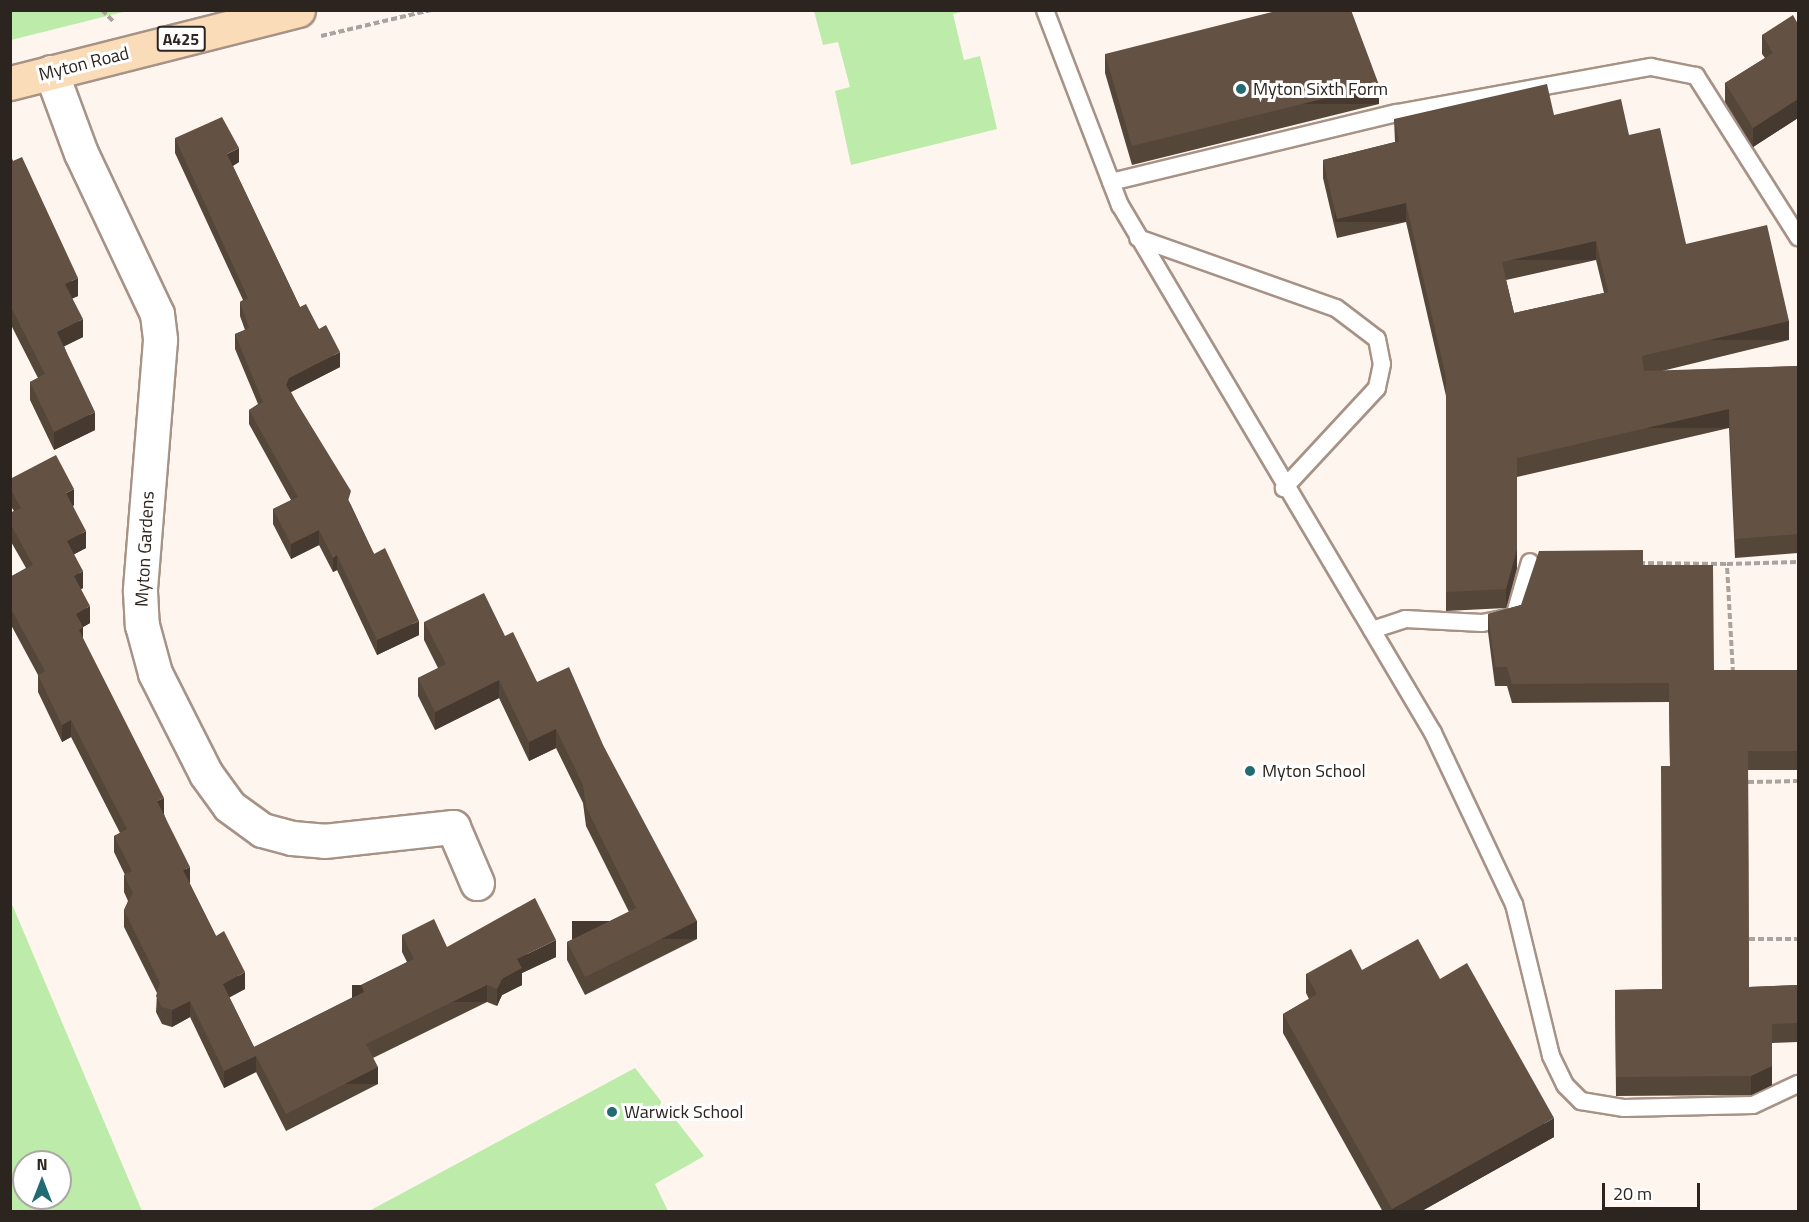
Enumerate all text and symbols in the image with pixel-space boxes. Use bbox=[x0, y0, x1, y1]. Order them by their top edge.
road number: A425 bbox=[156, 26, 207, 52]
street label: Myton Road bbox=[37, 42, 131, 86]
place label: Myton Sixth Form bbox=[1253, 78, 1388, 100]
marker: Myton Sixth Form bbox=[1234, 82, 1248, 96]
street label: Myton Gardens bbox=[131, 491, 159, 607]
place label: Myton School bbox=[1262, 760, 1366, 782]
marker: Myton School bbox=[1243, 764, 1257, 778]
place label: Warwick School bbox=[624, 1101, 743, 1123]
marker: Warwick School bbox=[605, 1105, 619, 1119]
north arrow bbox=[12, 1150, 72, 1210]
text: N bbox=[36, 1152, 48, 1176]
scale bar bbox=[1605, 1171, 1702, 1209]
text: 20 m bbox=[1613, 1180, 1652, 1207]

